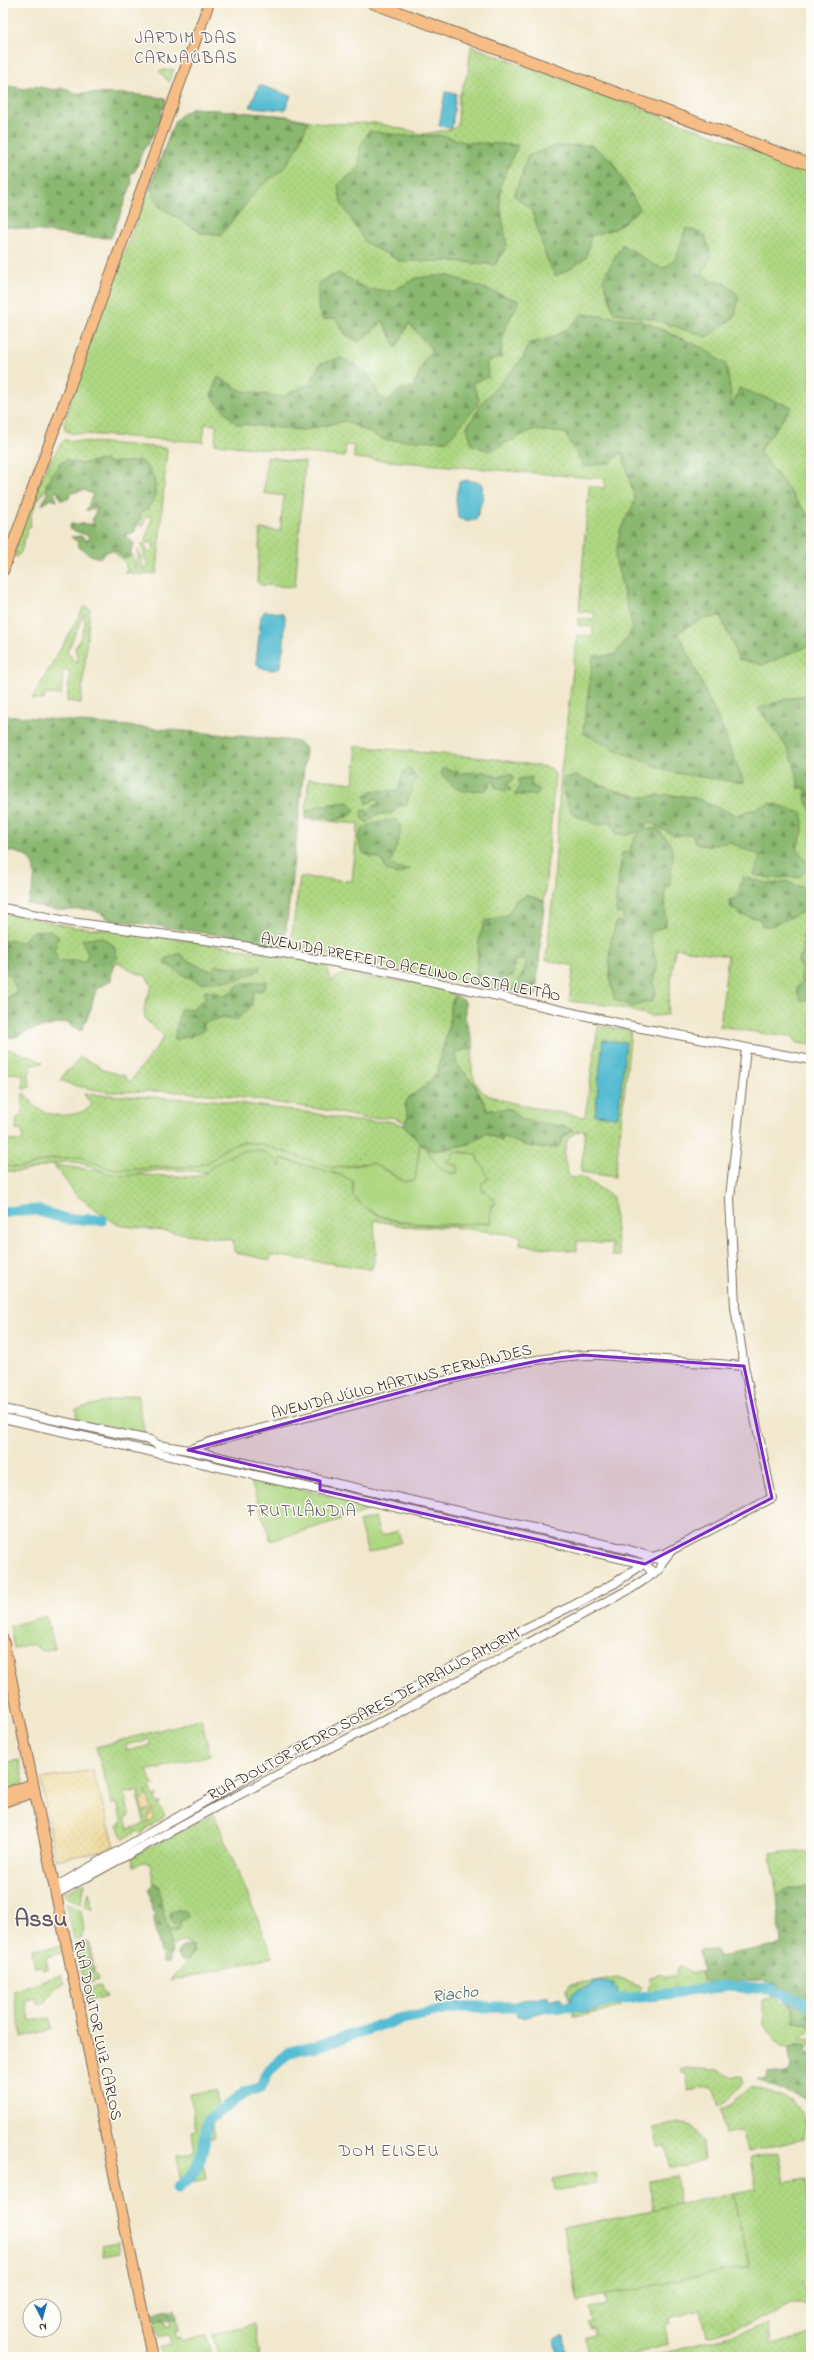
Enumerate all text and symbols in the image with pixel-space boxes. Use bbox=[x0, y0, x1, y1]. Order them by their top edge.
district label: JARDIM DAS CARNAÚBAS bbox=[134, 26, 238, 71]
street label: AVENIDA PREFEITO ACELINO COSTA LEITÃO bbox=[259, 927, 563, 1009]
street label: AVENIDA JÚLIO MARTINS FERNANDES bbox=[269, 1338, 534, 1426]
district label: FRUTILÂNDIA bbox=[246, 1499, 357, 1524]
street label: RUA DOUTOR PEDRO SOARES DE ARAUJO AMORIM bbox=[204, 1622, 524, 1808]
district label: Assu bbox=[15, 1903, 68, 1938]
street label: RUA DOUTOR LUIZ CARLOS bbox=[66, 1938, 128, 2123]
water label: Riacho bbox=[431, 1979, 481, 2010]
district label: DOM ELISEU bbox=[338, 2139, 439, 2164]
north arrow bbox=[22, 2298, 62, 2338]
text: N bbox=[38, 2319, 47, 2335]

